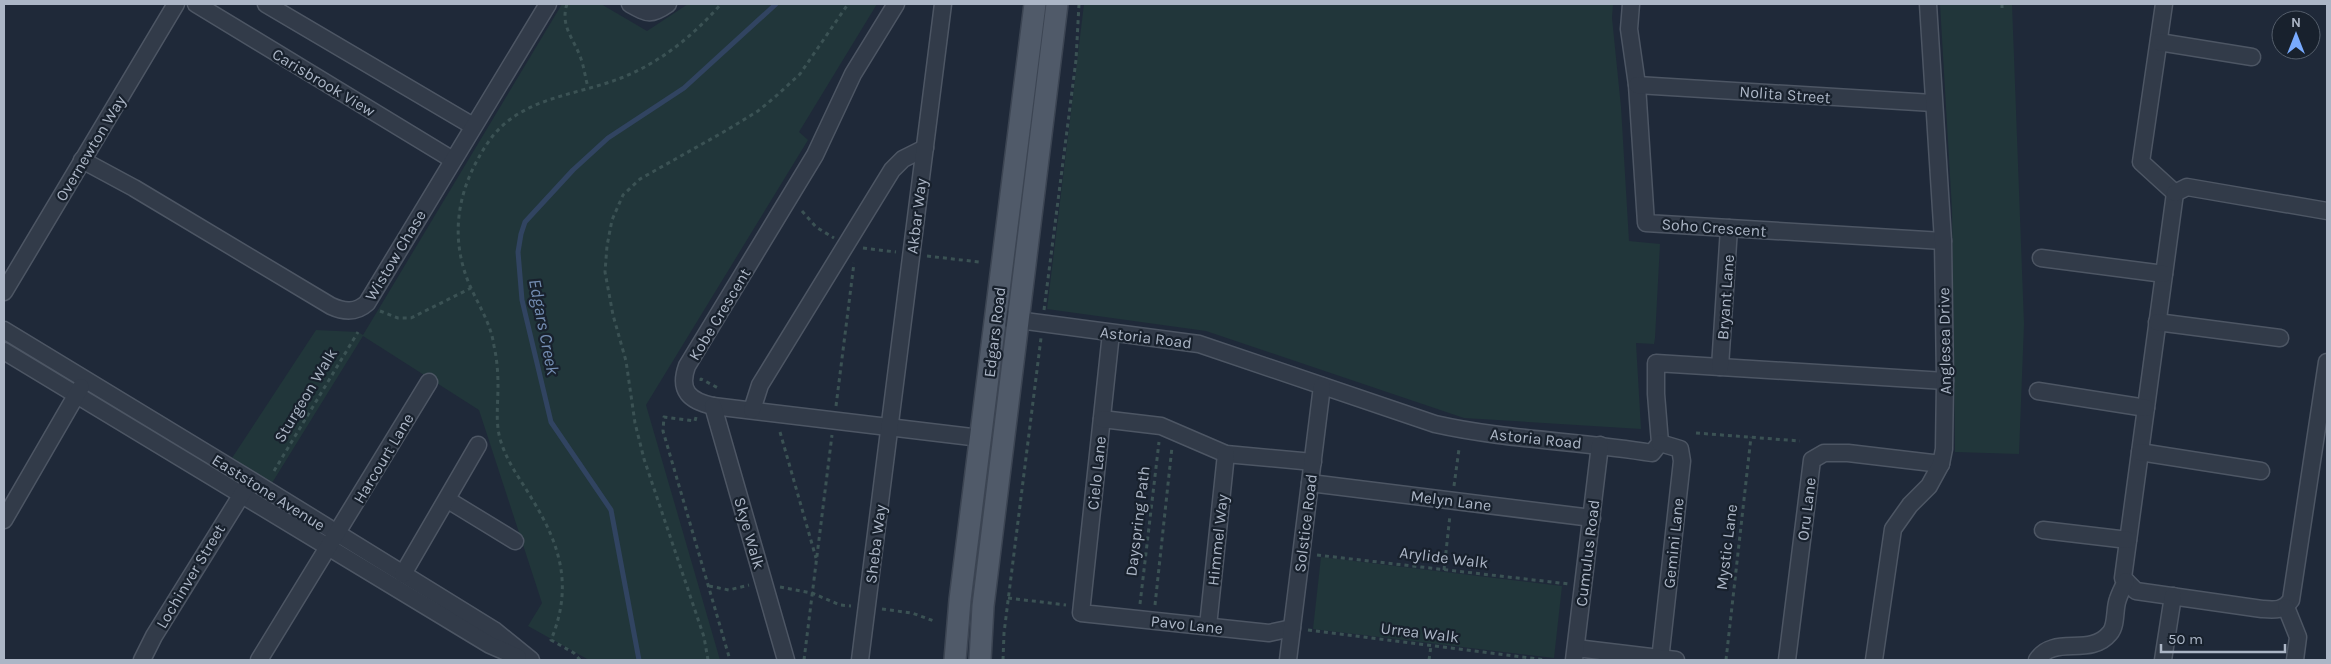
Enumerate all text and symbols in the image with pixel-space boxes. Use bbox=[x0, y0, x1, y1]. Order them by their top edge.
north arrow bbox=[2271, 10, 2321, 60]
text: N bbox=[2291, 14, 2301, 31]
street label: Carisbrook View bbox=[269, 44, 379, 121]
street label: Nolita Street bbox=[1739, 82, 1831, 107]
street label: Overnewton Way bbox=[51, 91, 130, 205]
street label: Akbar Way bbox=[902, 177, 931, 255]
street label: Wistow Chase bbox=[361, 206, 430, 304]
street label: Soho Crescent bbox=[1661, 214, 1767, 241]
street label: Bryant Lane bbox=[1713, 254, 1738, 340]
street label: Kobe Crescent bbox=[684, 265, 754, 364]
water label: Edgars Creek bbox=[524, 277, 564, 378]
street label: Edgars Road bbox=[980, 286, 1009, 378]
street label: Anglesea Drive bbox=[1934, 287, 1955, 395]
street label: Astoria Road bbox=[1099, 322, 1193, 353]
street label: Sturgeon Walk bbox=[270, 345, 341, 446]
street label: Harcourt Lane bbox=[349, 410, 418, 507]
street label: Astoria Road bbox=[1489, 424, 1583, 453]
street label: Cielo Lane bbox=[1083, 435, 1110, 511]
street label: Eaststone Avenue bbox=[209, 450, 329, 535]
street label: Dayspring Path bbox=[1121, 465, 1154, 577]
street label: Solstice Road bbox=[1290, 473, 1321, 573]
street label: Oru Lane bbox=[1793, 476, 1820, 542]
street label: Melyn Lane bbox=[1409, 486, 1492, 515]
street label: Himmel Way bbox=[1203, 493, 1232, 587]
street label: Skye Walk bbox=[730, 495, 769, 571]
street label: Gemini Lane bbox=[1659, 497, 1688, 589]
street label: Cumulus Road bbox=[1572, 499, 1603, 607]
street label: Sheba Way bbox=[861, 503, 890, 585]
street label: Mystic Lane bbox=[1712, 503, 1741, 591]
street label: Lochinver Street bbox=[152, 521, 229, 632]
street label: Arylide Walk bbox=[1398, 543, 1489, 572]
street label: Pavo Lane bbox=[1150, 611, 1224, 638]
street label: Urrea Walk bbox=[1380, 618, 1460, 647]
scale bar bbox=[2161, 622, 2285, 654]
text: 50 m bbox=[2168, 630, 2203, 648]

